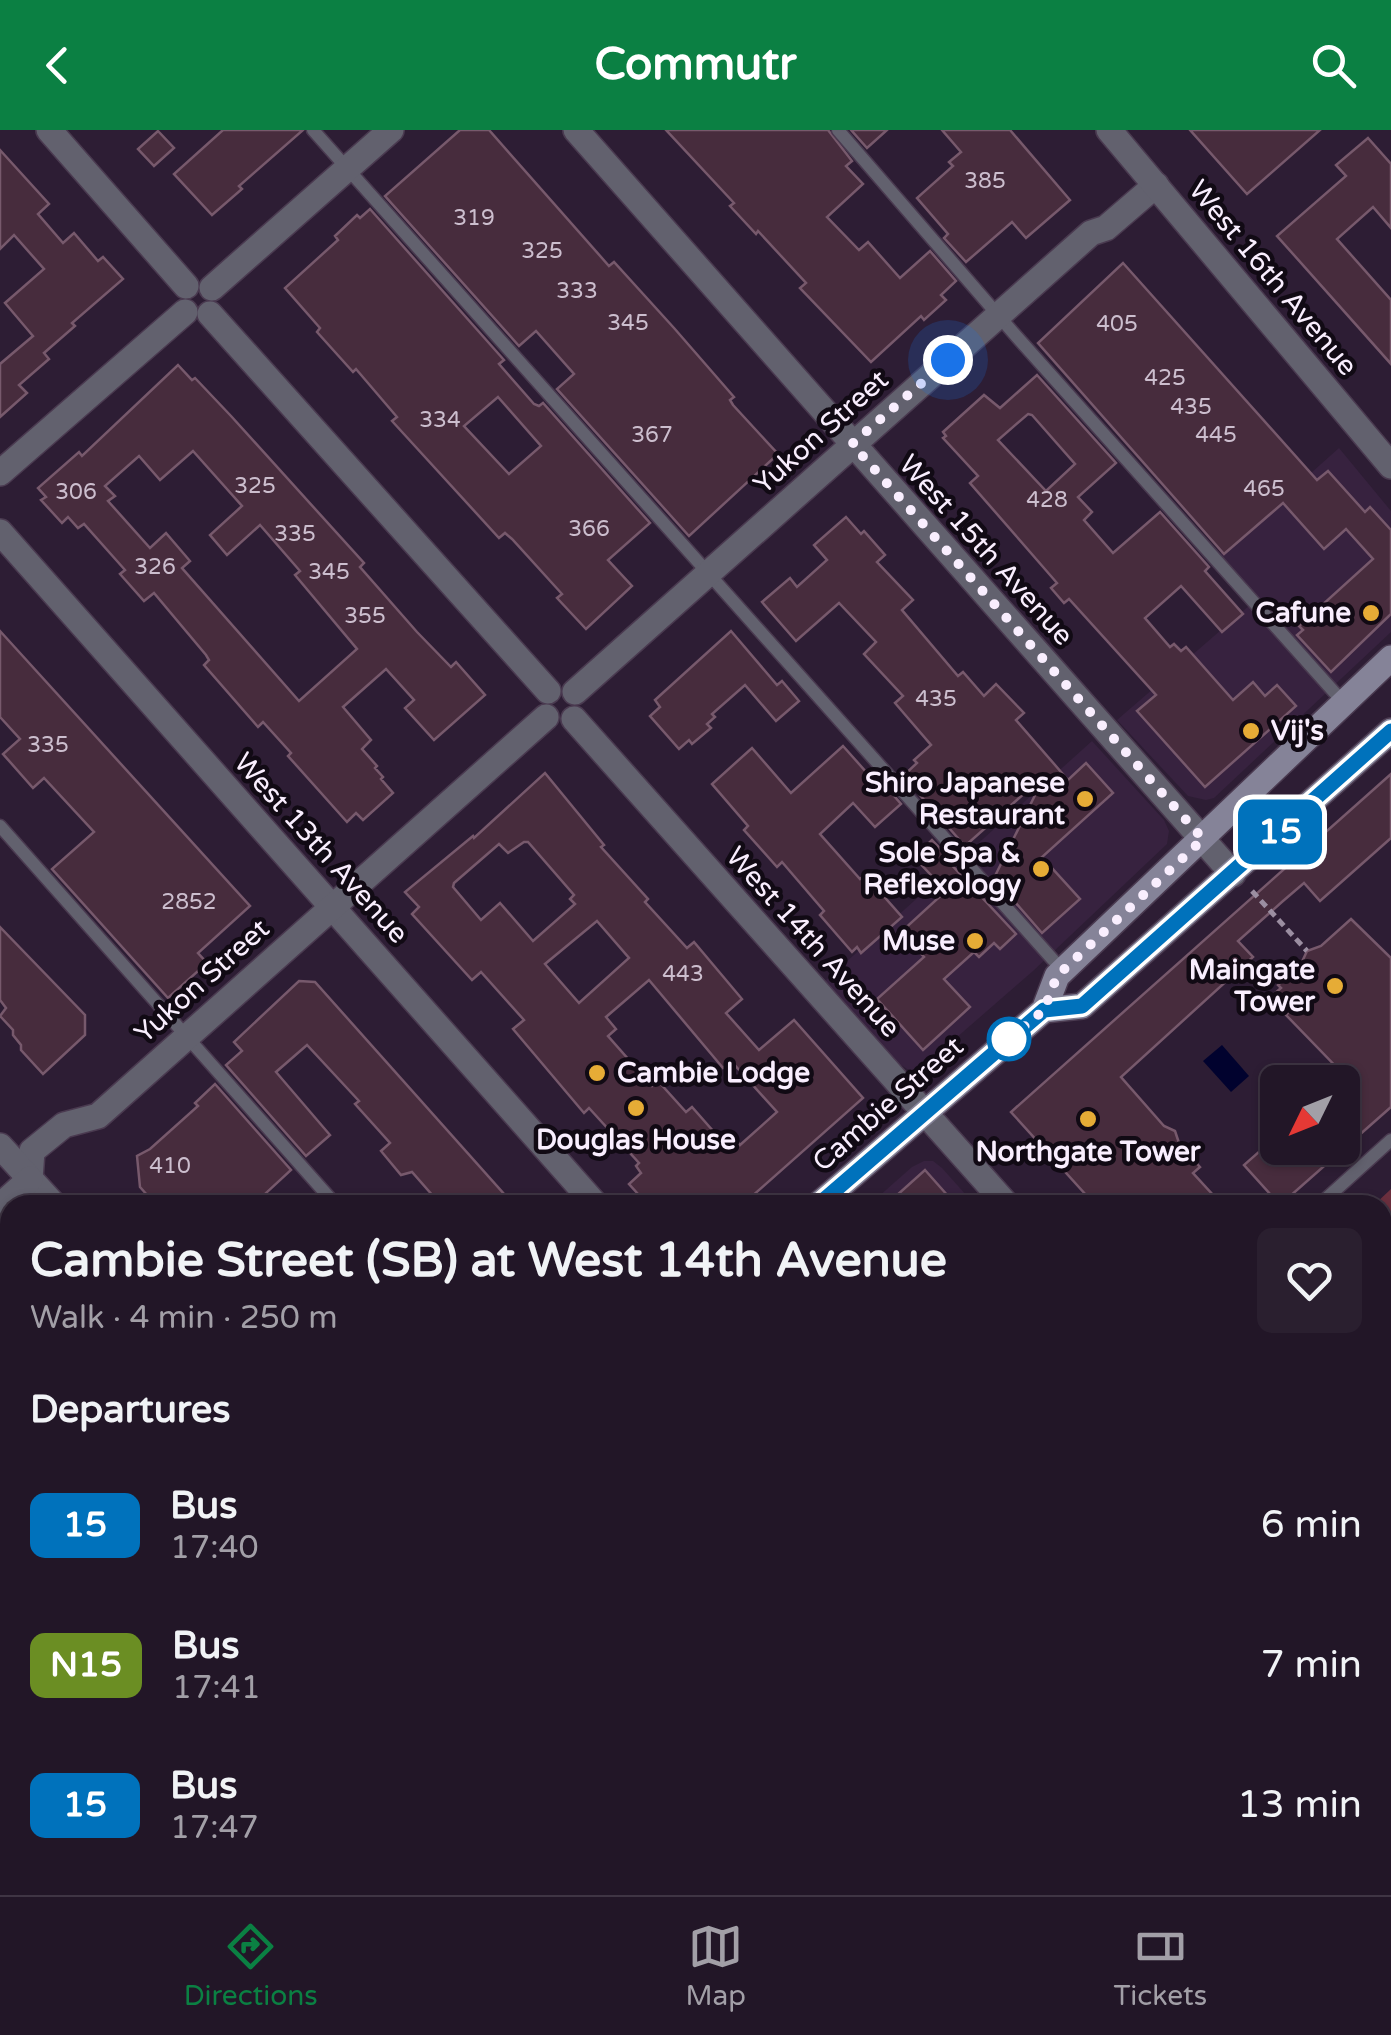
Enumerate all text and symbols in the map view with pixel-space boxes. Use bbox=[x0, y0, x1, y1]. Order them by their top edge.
icon: back bbox=[30, 38, 85, 93]
text: Commutr bbox=[594, 38, 797, 92]
icon: search bbox=[1306, 38, 1361, 93]
house number: 385 bbox=[964, 168, 1006, 194]
street label: West 16th Avenue bbox=[1181, 173, 1365, 383]
house number: 319 bbox=[453, 205, 495, 231]
house number: 325 bbox=[521, 238, 563, 264]
house number: 333 bbox=[556, 278, 598, 304]
house number: 345 bbox=[607, 310, 649, 336]
house number: 405 bbox=[1096, 311, 1138, 337]
your location bbox=[923, 335, 973, 385]
street label: Yukon Street bbox=[747, 362, 896, 501]
house number: 425 bbox=[1144, 365, 1186, 391]
house number: 435 bbox=[1170, 394, 1212, 420]
house number: 334 bbox=[419, 407, 461, 433]
house number: 367 bbox=[631, 422, 673, 448]
house number: 445 bbox=[1195, 422, 1237, 448]
street label: West 15th Avenue bbox=[892, 448, 1080, 652]
house number: 325 bbox=[234, 473, 276, 499]
house number: 465 bbox=[1243, 476, 1285, 502]
house number: 306 bbox=[55, 479, 97, 505]
house number: 428 bbox=[1026, 487, 1068, 513]
house number: 366 bbox=[568, 516, 610, 542]
house number: 335 bbox=[274, 521, 316, 547]
house number: 326 bbox=[134, 554, 176, 580]
house number: 345 bbox=[308, 559, 350, 585]
place label: Cafune bbox=[1256, 596, 1351, 630]
marker: Cafune bbox=[1360, 602, 1382, 624]
house number: 355 bbox=[344, 603, 386, 629]
house number: 435 bbox=[915, 686, 957, 712]
place label: Vij's bbox=[1271, 714, 1324, 748]
marker: Vij's bbox=[1240, 720, 1262, 742]
house number: 335 bbox=[27, 732, 69, 758]
street label: West 13th Avenue bbox=[227, 746, 415, 950]
place label: Shiro Japanese Restaurant bbox=[865, 766, 1065, 832]
marker: Shiro Japanese Restaurant bbox=[1074, 788, 1096, 810]
line badge: 15 bbox=[1235, 800, 1325, 864]
text: 15 bbox=[1258, 811, 1302, 853]
place label: Sole Spa & Reflexology bbox=[863, 836, 1021, 902]
street label: West 14th Avenue bbox=[719, 840, 907, 1044]
marker: Sole Spa & Reflexology bbox=[1030, 858, 1052, 880]
house number: 2852 bbox=[161, 889, 217, 915]
street label: Yukon Street bbox=[128, 911, 277, 1050]
place label: Muse bbox=[882, 924, 955, 958]
marker: Muse bbox=[964, 930, 986, 952]
place label: Maingate Tower bbox=[1189, 953, 1316, 1019]
house number: 443 bbox=[662, 961, 704, 987]
marker: Maingate Tower bbox=[1324, 975, 1346, 997]
unlabelled marker bbox=[988, 1018, 1030, 1060]
street label: Cambie Street bbox=[806, 1029, 971, 1179]
place label: Cambie Lodge bbox=[617, 1056, 810, 1090]
marker: Cambie Lodge bbox=[586, 1062, 608, 1084]
north arrow bbox=[1260, 1065, 1360, 1165]
map controls bbox=[1260, 1065, 1360, 1165]
marker: Douglas House bbox=[625, 1097, 647, 1119]
marker: Northgate Tower bbox=[1077, 1108, 1099, 1130]
place label: Douglas House bbox=[536, 1123, 736, 1157]
place label: Northgate Tower bbox=[976, 1135, 1202, 1169]
house number: 410 bbox=[149, 1153, 191, 1179]
button: heart bbox=[1257, 1228, 1362, 1333]
text: Cambie Street (SB) at West 14th Avenue bbox=[30, 1232, 947, 1290]
text: Walk · 4 min · 250 m bbox=[30, 1299, 338, 1337]
text: Departures bbox=[30, 1387, 231, 1433]
text: Bus bbox=[170, 1483, 237, 1529]
text: 6 min bbox=[1261, 1502, 1362, 1548]
text: 15 bbox=[63, 1504, 107, 1546]
text: 17:40 bbox=[170, 1529, 259, 1567]
text: Bus bbox=[172, 1623, 240, 1669]
text: 7 min bbox=[1261, 1642, 1362, 1688]
text: N15 bbox=[50, 1644, 122, 1686]
text: 17:41 bbox=[172, 1669, 261, 1707]
text: Bus bbox=[170, 1763, 237, 1809]
text: 13 min bbox=[1237, 1782, 1362, 1828]
text: 15 bbox=[63, 1784, 107, 1826]
text: 17:47 bbox=[170, 1809, 259, 1847]
tab: Directions bbox=[184, 1919, 318, 2013]
tab: Map bbox=[685, 1919, 746, 2013]
tab: Tickets bbox=[1114, 1919, 1207, 2013]

